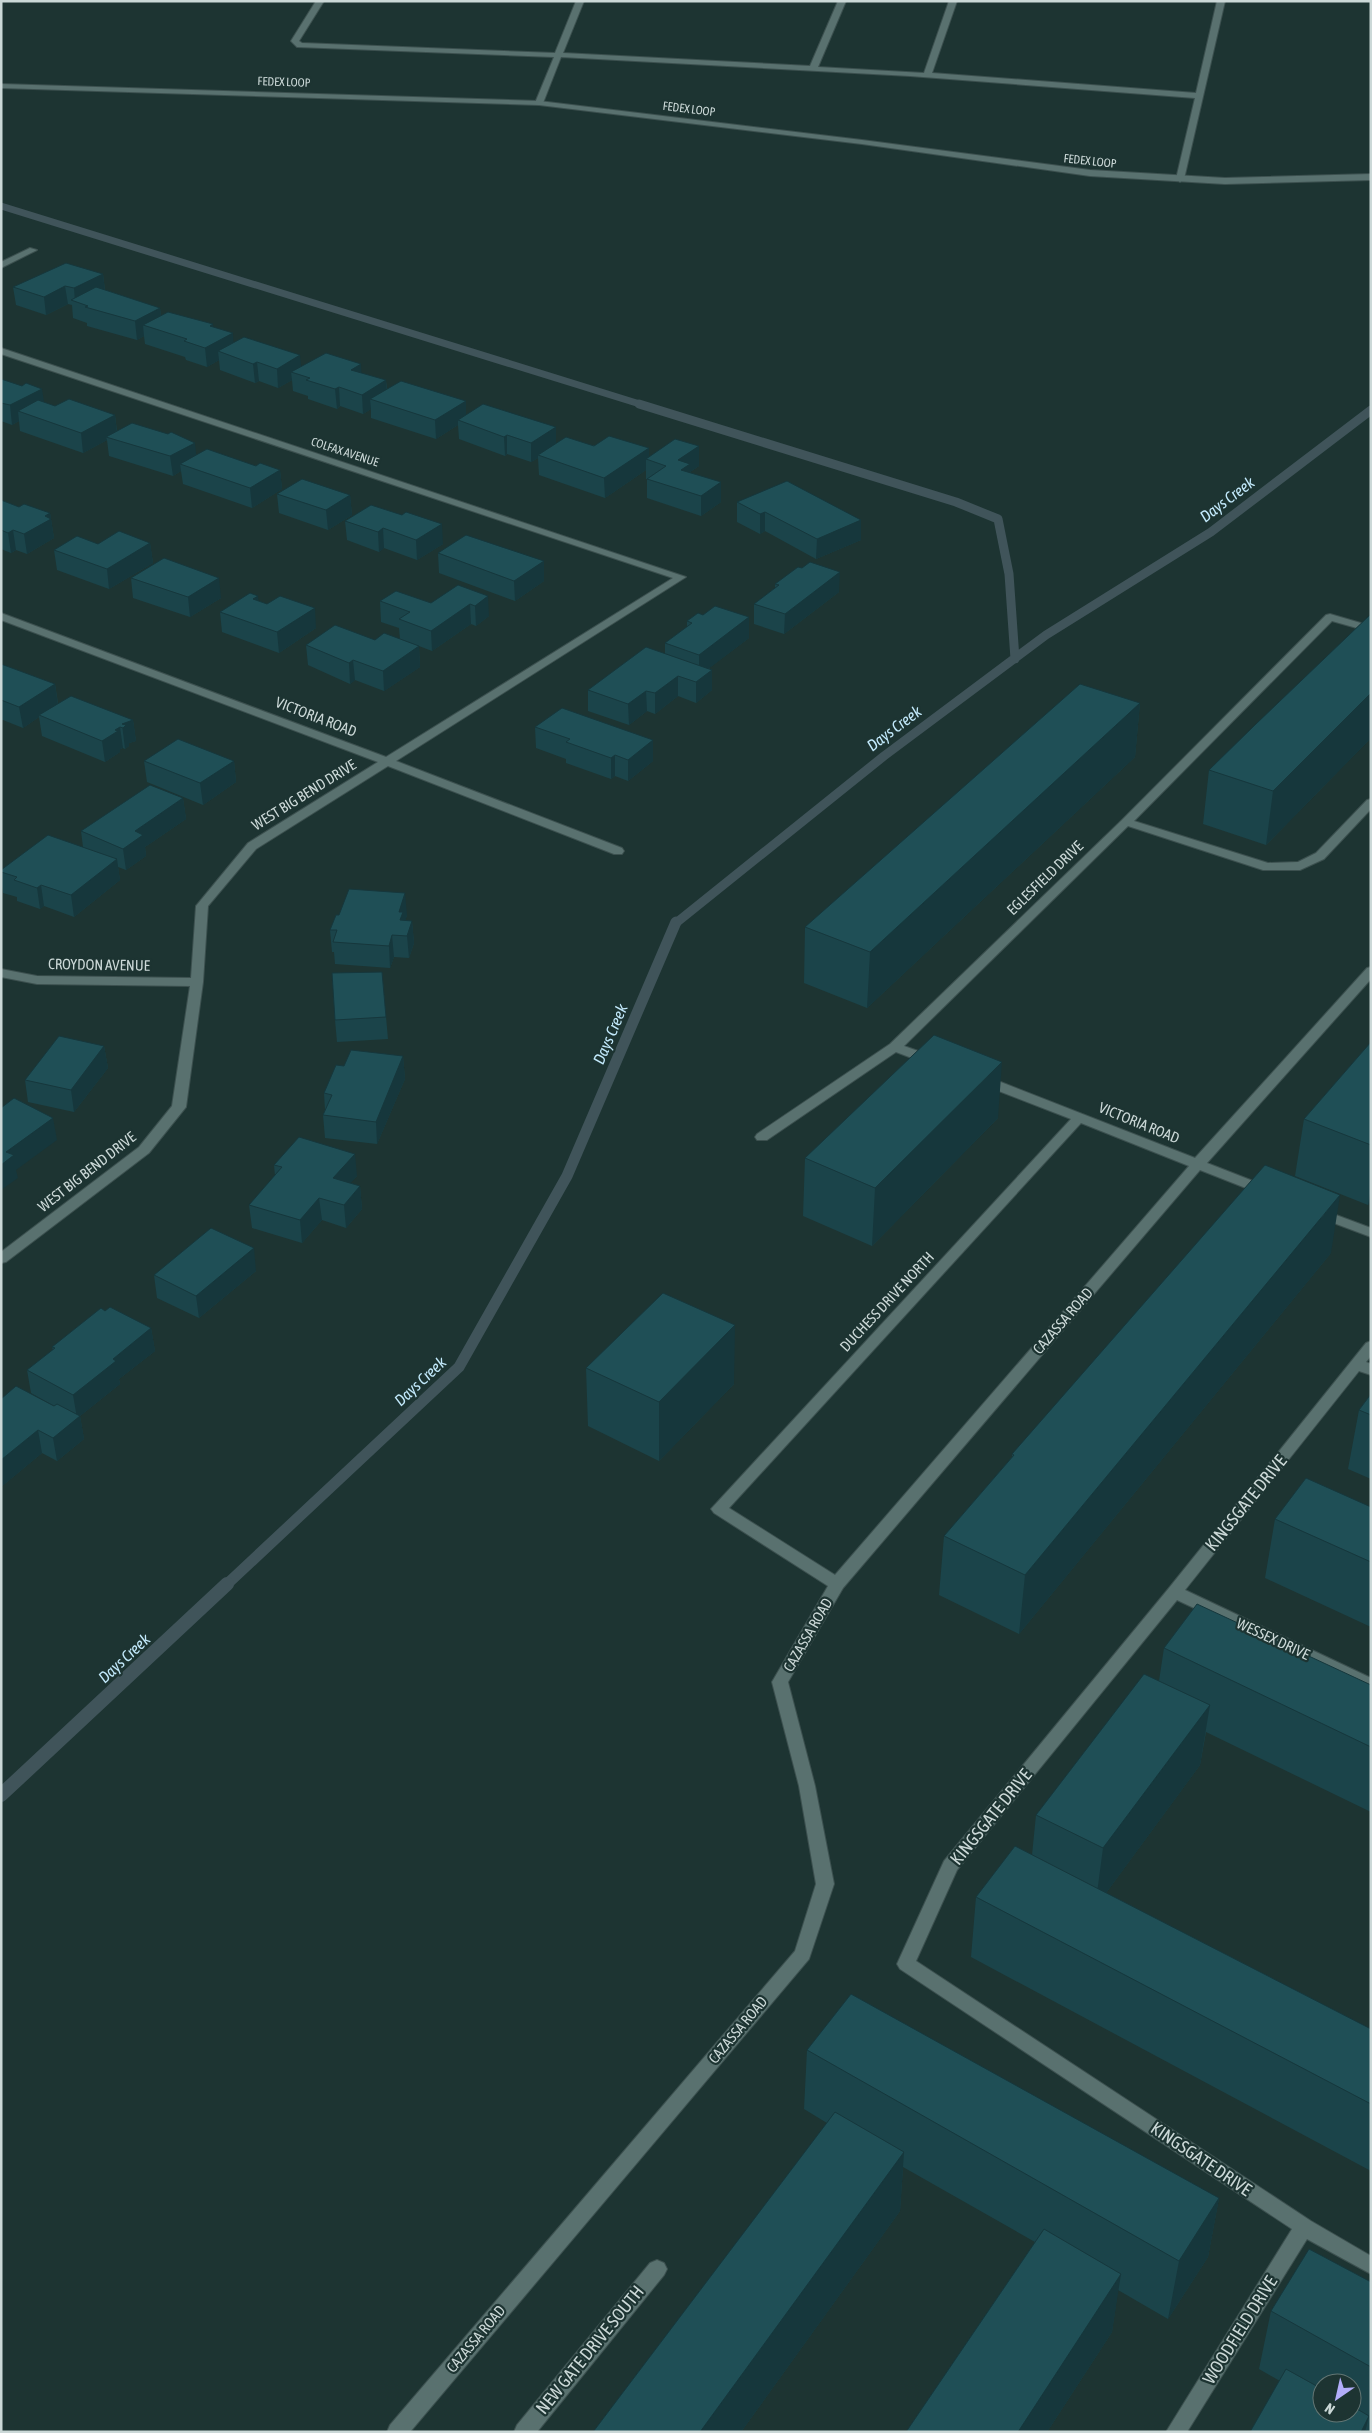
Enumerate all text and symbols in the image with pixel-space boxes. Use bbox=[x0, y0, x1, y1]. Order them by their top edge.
street label: FEDEX LOOP bbox=[257, 74, 311, 90]
street label: FEDEX LOOP bbox=[662, 99, 716, 119]
street label: FEDEX LOOP bbox=[1063, 151, 1117, 171]
street label: COLFAX AVENUE bbox=[309, 434, 381, 470]
water label: Days Creek bbox=[1196, 472, 1259, 526]
street label: VICTORIA ROAD bbox=[273, 693, 359, 740]
water label: Days Creek bbox=[863, 701, 926, 755]
street label: WEST BIG BEND DRIVE bbox=[249, 755, 359, 833]
street label: EGLESFIELD DRIVE bbox=[1003, 837, 1087, 918]
street label: CROYDON AVENUE bbox=[48, 955, 151, 974]
water label: Days Creek bbox=[589, 1000, 632, 1067]
street label: VICTORIA ROAD bbox=[1096, 1099, 1182, 1146]
street label: WEST BIG BEND DRIVE bbox=[34, 1128, 139, 1215]
street label: DUCHESS DRIVE NORTH bbox=[836, 1248, 937, 1355]
street label: CAZASSA ROAD bbox=[1029, 1284, 1096, 1357]
water label: Days Creek bbox=[391, 1352, 451, 1410]
street label: KINGSGATE DRIVE bbox=[1201, 1450, 1291, 1555]
street label: CAZASSA ROAD bbox=[780, 1595, 835, 1675]
street label: WESSEX DRIVE bbox=[1234, 1614, 1313, 1663]
water label: Days Creek bbox=[95, 1629, 155, 1687]
street label: KINGSGATE DRIVE bbox=[946, 1764, 1036, 1869]
street label: CAZASSA ROAD bbox=[705, 1993, 771, 2067]
street label: KINGSGATE DRIVE bbox=[1147, 2117, 1256, 2200]
street label: WOODFIELD DRIVE bbox=[1198, 2272, 1281, 2388]
street label: NEW GATE DRIVE SOUTH bbox=[531, 2281, 648, 2418]
street label: CAZASSA ROAD bbox=[443, 2302, 509, 2376]
north arrow bbox=[1312, 2373, 1362, 2423]
text: N bbox=[1322, 2400, 1338, 2418]

